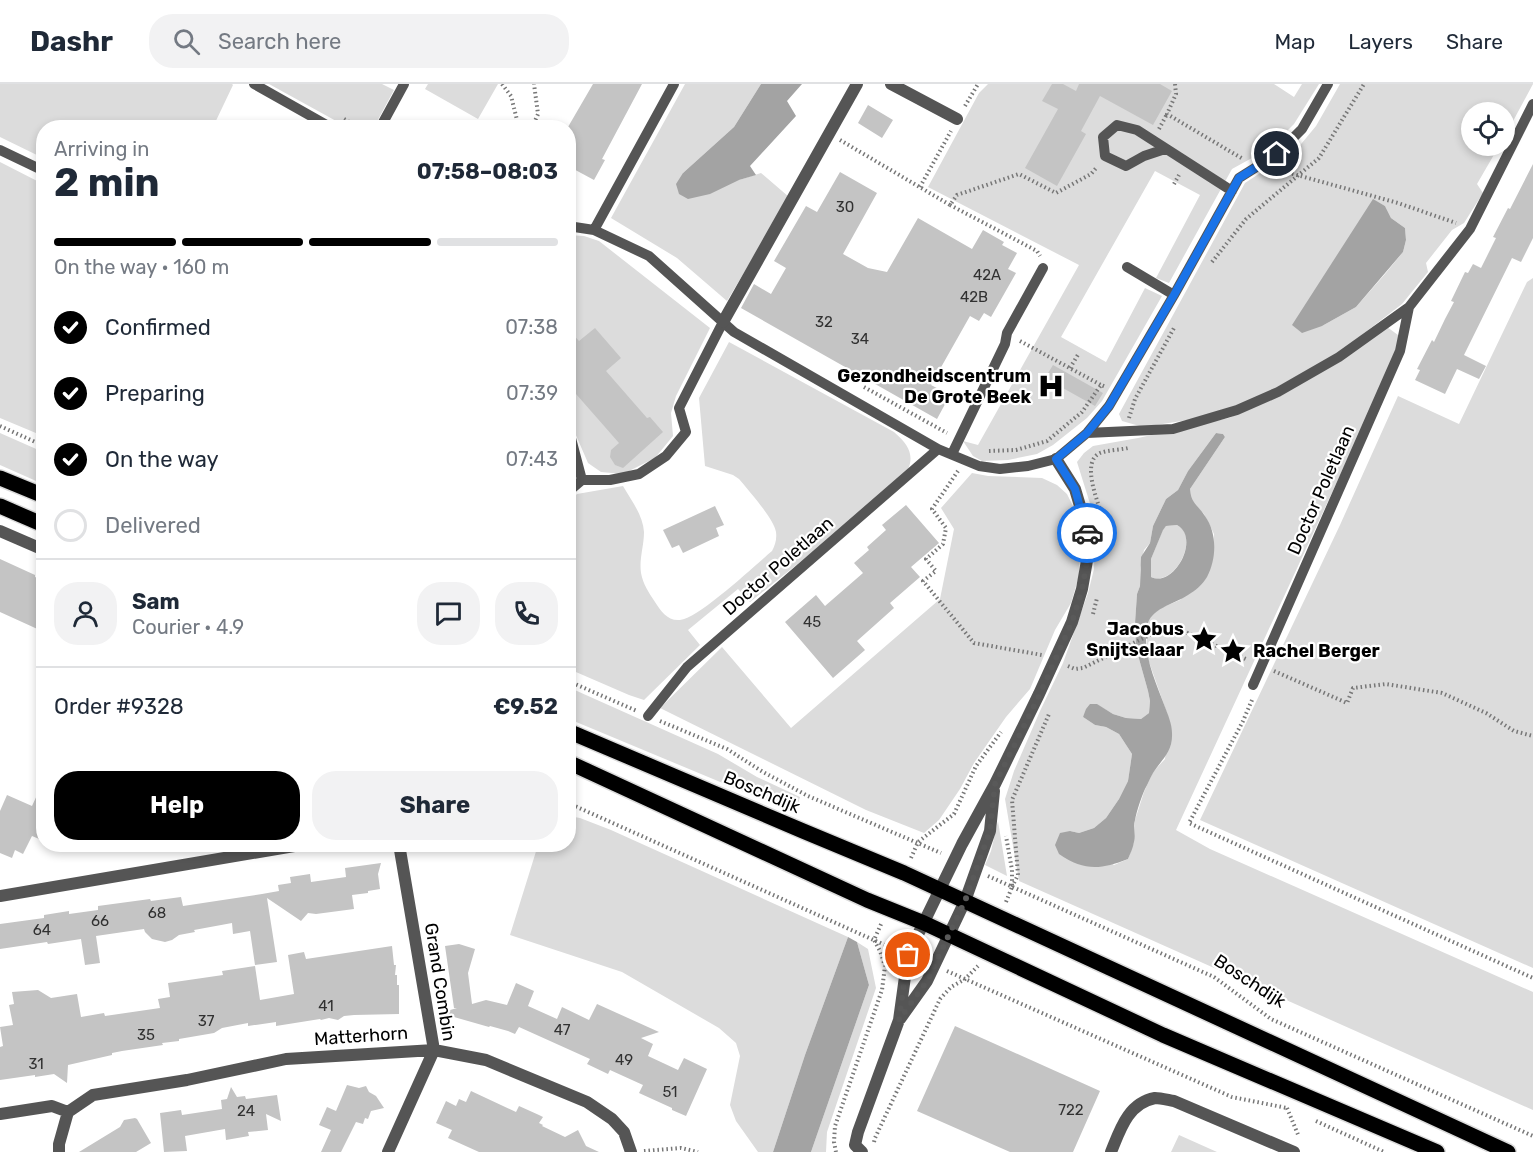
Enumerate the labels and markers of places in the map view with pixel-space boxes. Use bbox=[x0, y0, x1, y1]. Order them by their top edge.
pin bbox=[1251, 128, 1302, 179]
place label: Gezondheidscentrum De Grote Beek bbox=[837, 365, 1031, 408]
hospital icon: Gezondheidscentrum De Grote Beek bbox=[1036, 371, 1066, 401]
place label: Jacobus Snijtselaar bbox=[1086, 618, 1184, 661]
place icon: Jacobus Snijtselaar bbox=[1189, 624, 1219, 654]
place icon: Rachel Berger bbox=[1218, 636, 1248, 666]
place label: Rachel Berger bbox=[1253, 640, 1380, 662]
pin bbox=[882, 929, 933, 980]

